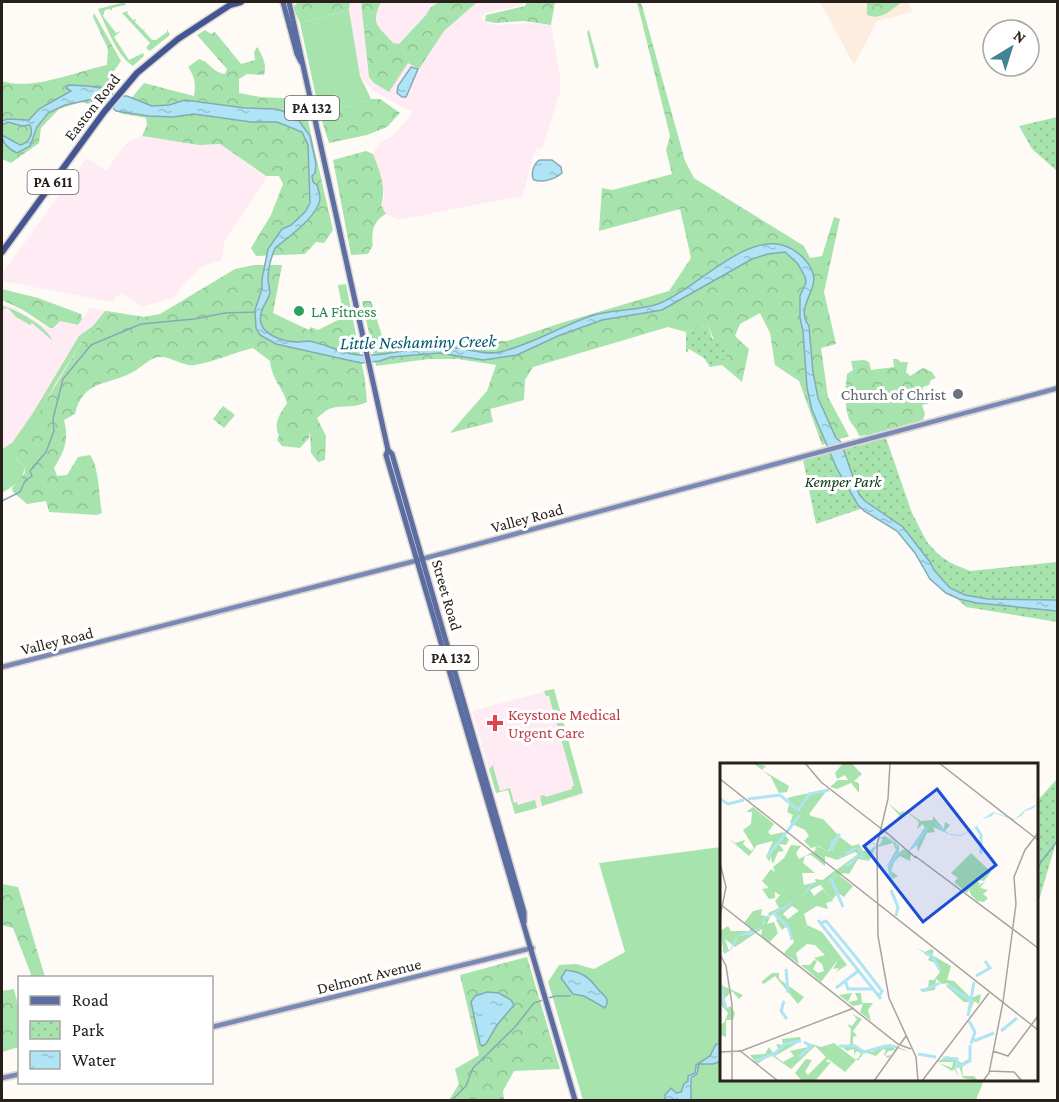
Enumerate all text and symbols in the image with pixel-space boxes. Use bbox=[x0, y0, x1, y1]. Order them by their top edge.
north arrow bbox=[981, 18, 1041, 78]
text: N bbox=[1010, 27, 1030, 47]
street label: Easton Road bbox=[61, 70, 124, 144]
road number: PA 132 bbox=[285, 96, 339, 120]
road number: PA 611 bbox=[28, 170, 78, 194]
place label: LA Fitness bbox=[311, 303, 377, 320]
marker: LA Fitness bbox=[292, 304, 306, 318]
water label: Little Neshaminy Creek bbox=[340, 331, 497, 353]
place label: Church of Christ bbox=[841, 386, 947, 403]
marker: Church of Christ bbox=[951, 387, 965, 401]
park label: Kemper Park bbox=[805, 473, 882, 491]
street label: Valley Road bbox=[489, 500, 566, 537]
street label: Street Road bbox=[429, 558, 465, 633]
street label: Valley Road bbox=[19, 624, 96, 659]
road number: PA 132 bbox=[424, 646, 478, 670]
place label: Keystone Medical Urgent Care bbox=[508, 706, 620, 742]
marker: Keystone Medical Urgent Care bbox=[486, 714, 504, 732]
inset map bbox=[720, 763, 1038, 1081]
street label: Delmont Avenue bbox=[315, 955, 423, 997]
legend bbox=[18, 976, 213, 1084]
text: Road bbox=[72, 990, 109, 1010]
text: Park bbox=[72, 1020, 104, 1040]
text: Water bbox=[72, 1050, 117, 1070]

